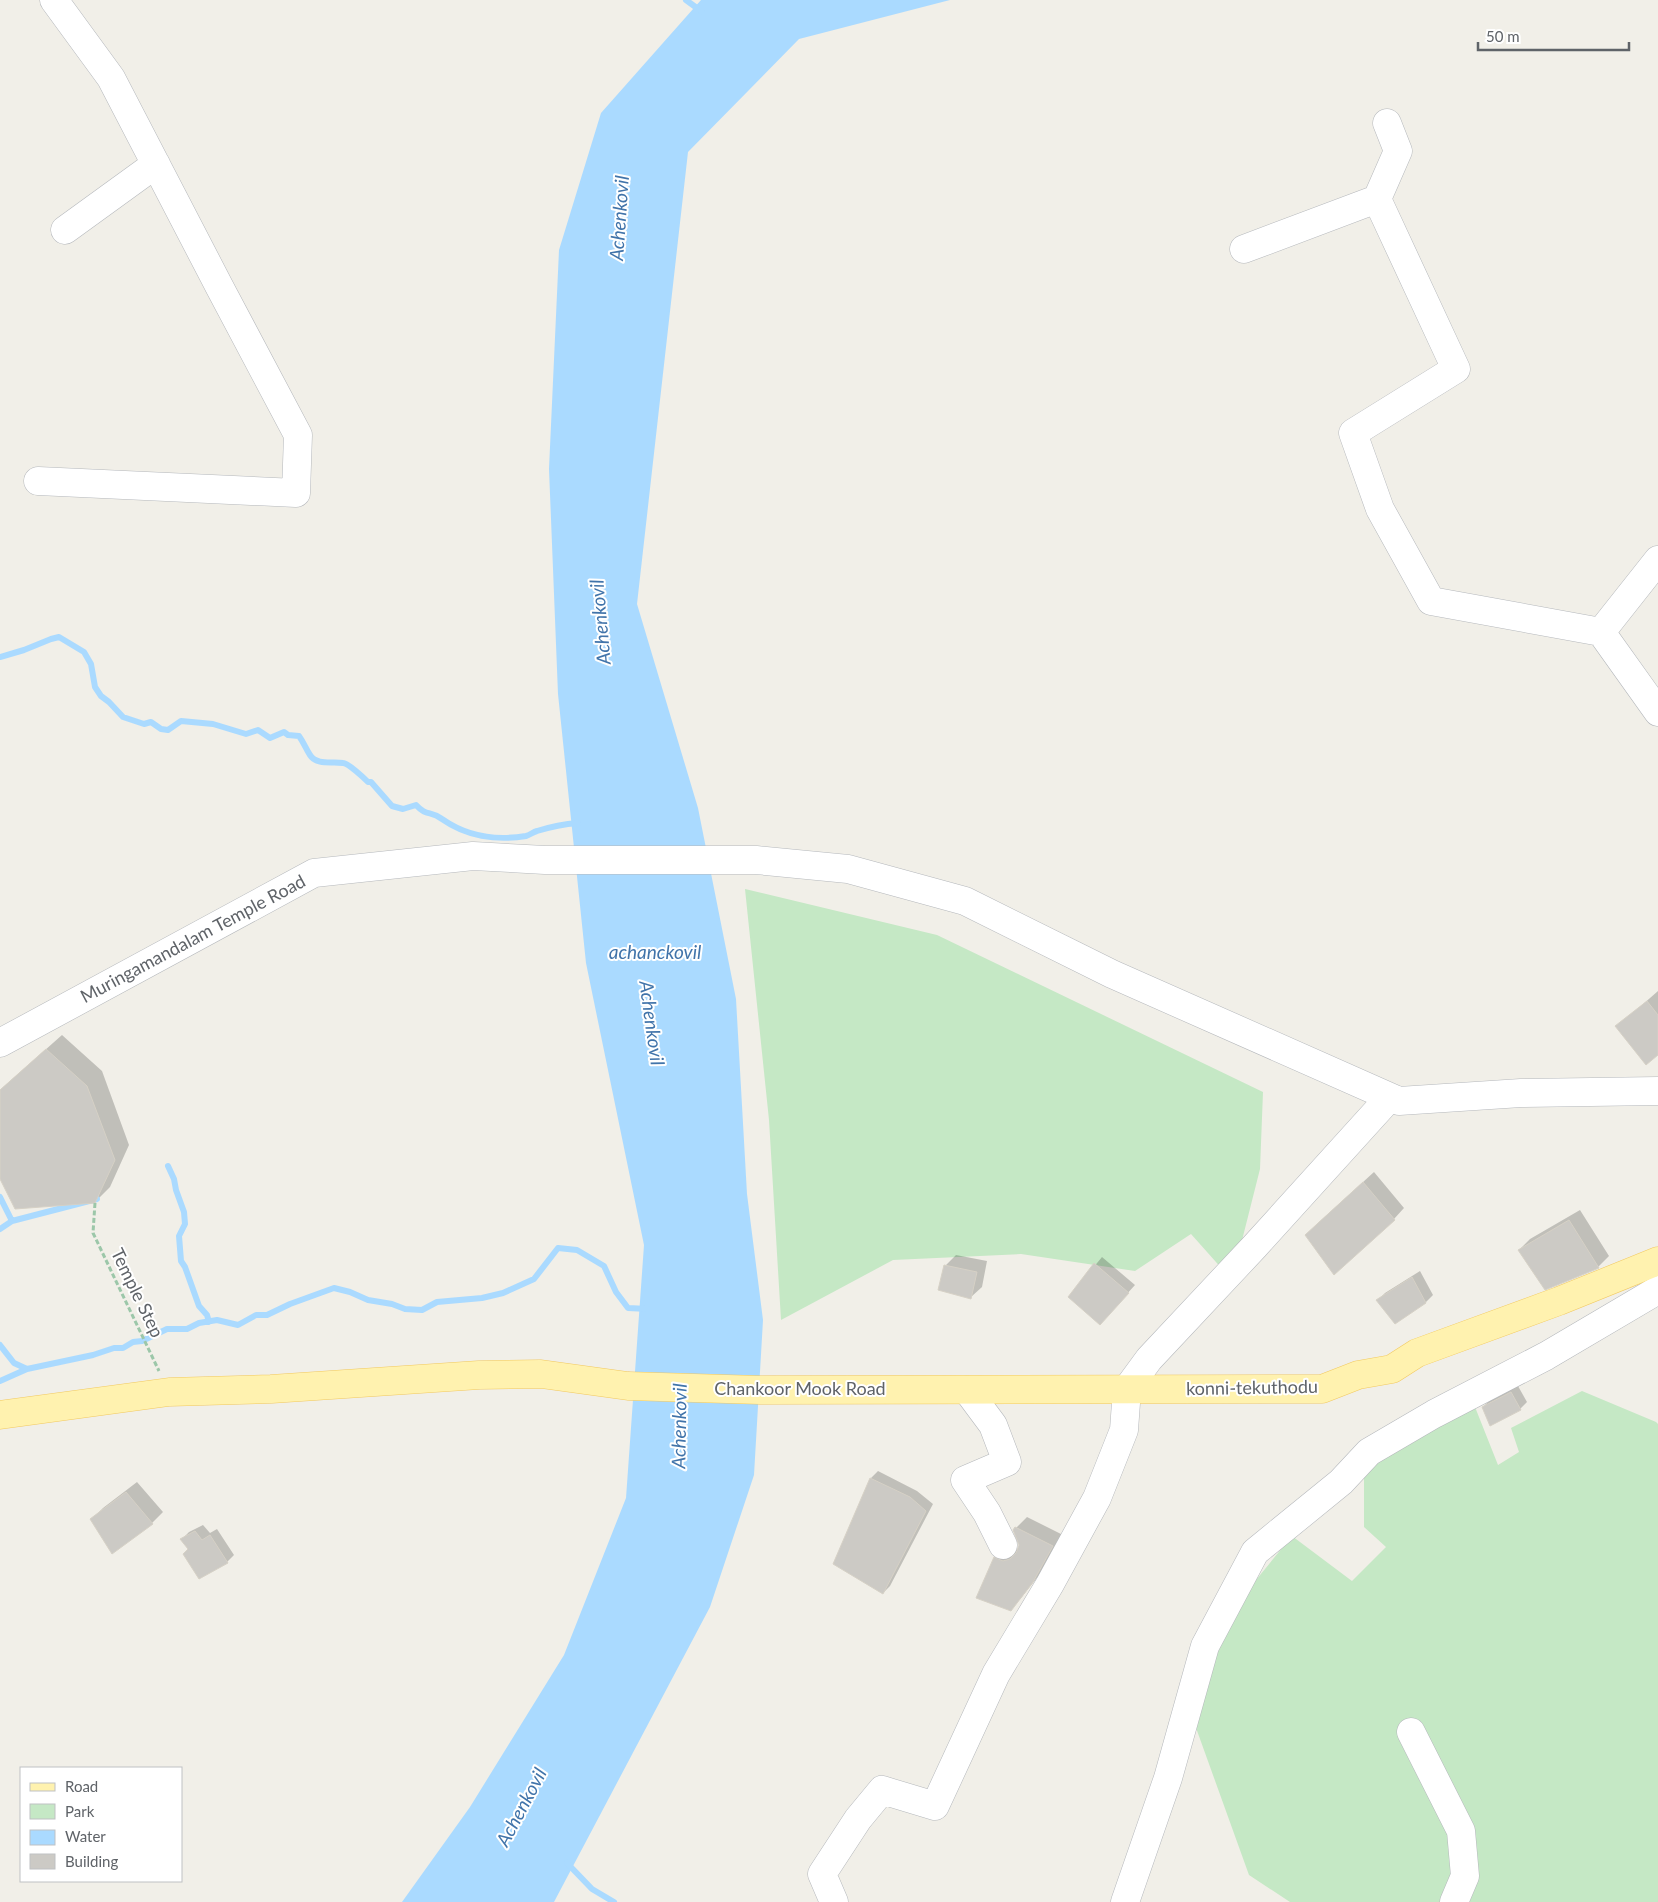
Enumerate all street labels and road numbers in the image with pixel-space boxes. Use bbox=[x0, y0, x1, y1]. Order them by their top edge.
street label: Muringamandalam Temple Road bbox=[76, 869, 309, 1007]
street label: Temple Step bbox=[107, 1244, 169, 1341]
street label: konni-tekuthodu bbox=[1186, 1375, 1318, 1399]
street label: Chankoor Mook Road bbox=[714, 1377, 886, 1399]

